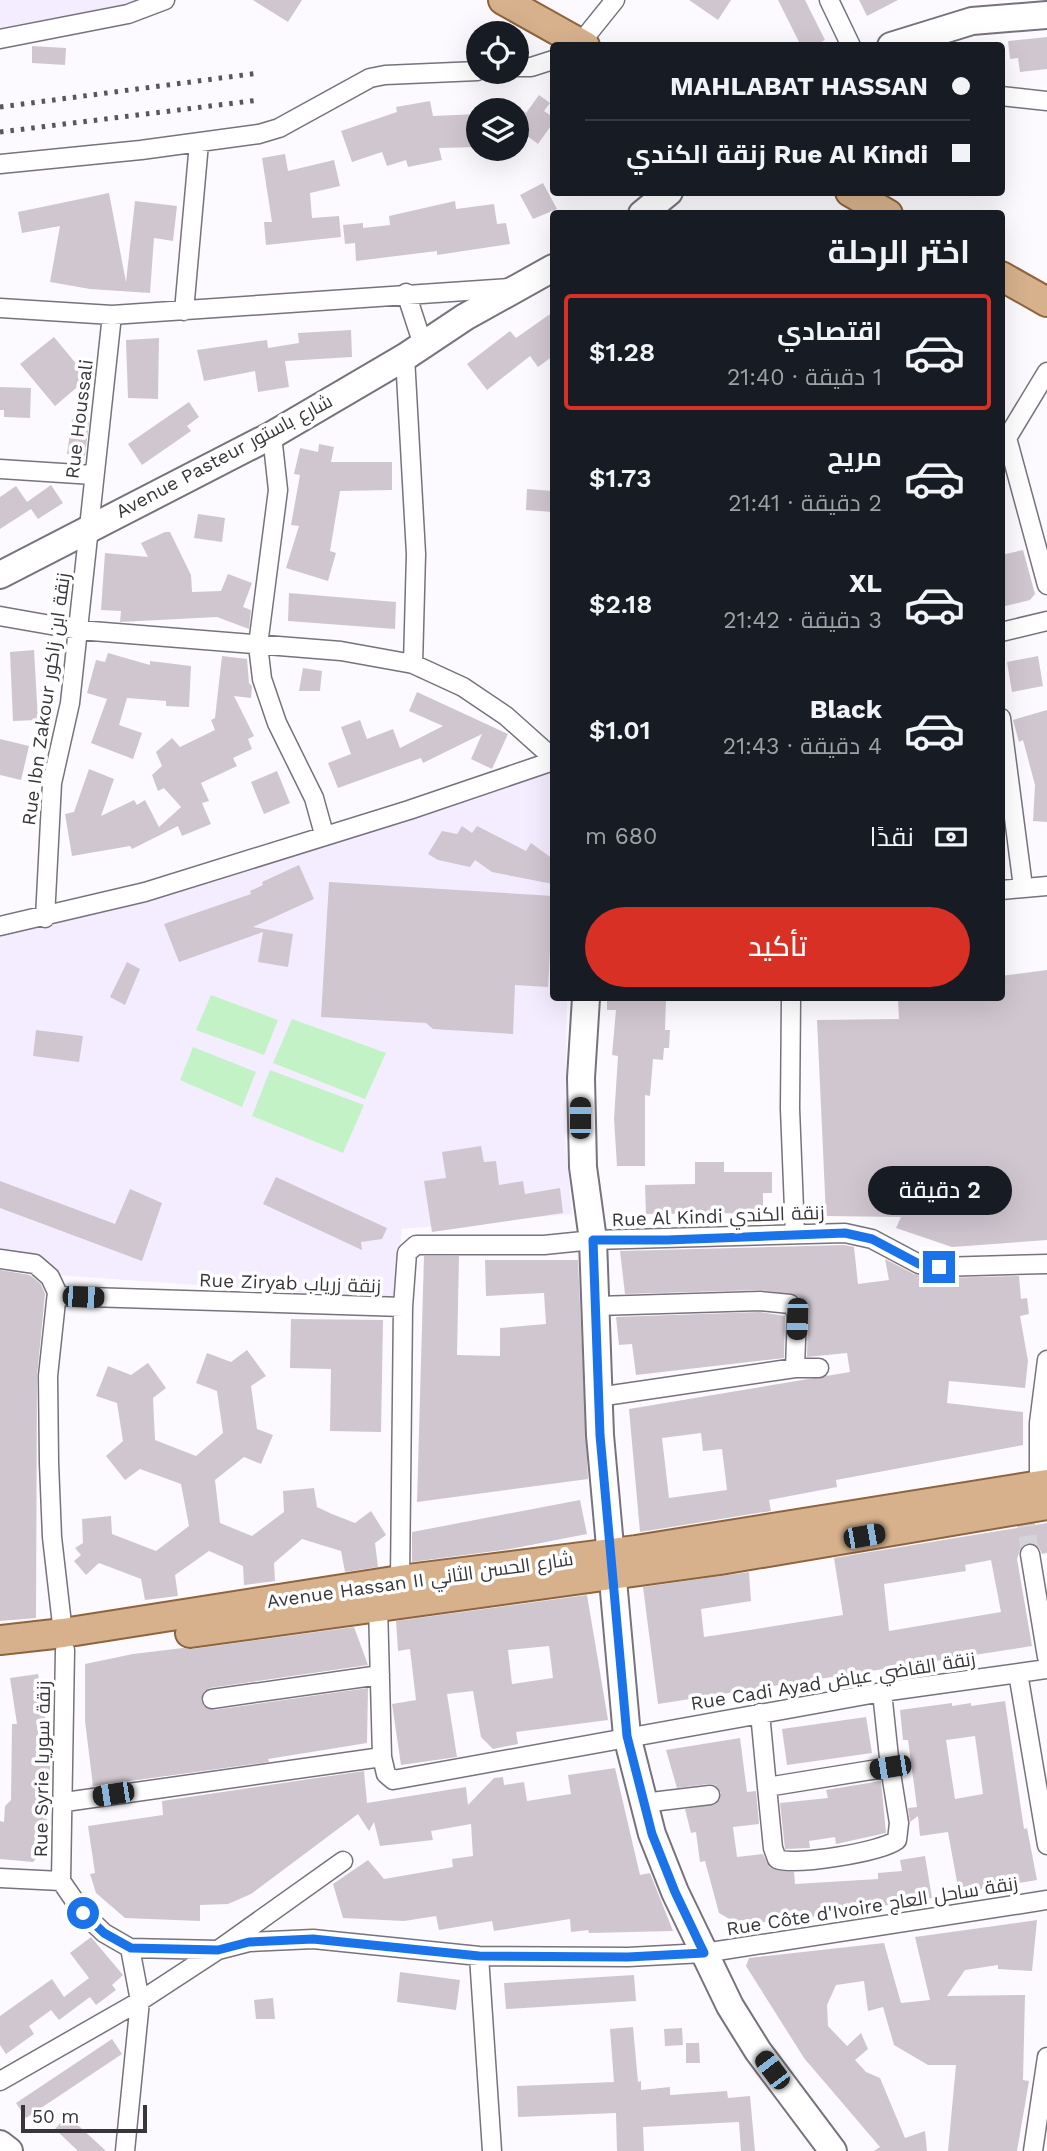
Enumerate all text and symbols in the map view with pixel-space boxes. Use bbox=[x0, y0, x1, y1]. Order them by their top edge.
map controls bbox=[466, 21, 529, 161]
button: locate bbox=[466, 21, 529, 84]
text: MAHLABAT HASSAN bbox=[670, 71, 928, 101]
button: layers bbox=[466, 98, 529, 161]
text: Rue Al Kindi زنقة الكندي bbox=[626, 139, 928, 169]
text: اختر الرحلة bbox=[828, 233, 970, 271]
text: اقتصادي bbox=[777, 316, 882, 346]
icon: car bbox=[903, 321, 966, 384]
text: $1.28 bbox=[589, 337, 655, 367]
street label: Rue Houssali bbox=[60, 358, 98, 480]
text: 1 دقيقة · 21:40 bbox=[727, 364, 882, 391]
street label: Avenue Pasteur شارع باستور bbox=[112, 389, 337, 525]
text: مريح bbox=[827, 442, 882, 472]
icon: car bbox=[903, 447, 966, 510]
text: $1.73 bbox=[589, 463, 652, 493]
text: 2 دقيقة · 21:41 bbox=[728, 490, 882, 517]
text: XL bbox=[849, 568, 882, 598]
street label: Rue Ibn Zakour زنقة ابن زاكور bbox=[17, 571, 75, 827]
icon: car bbox=[903, 573, 966, 636]
text: $2.18 bbox=[589, 589, 652, 619]
text: 3 دقيقة · 21:42 bbox=[723, 607, 882, 634]
text: Black bbox=[810, 694, 882, 724]
icon: car bbox=[903, 699, 966, 762]
text: $1.01 bbox=[589, 715, 651, 745]
text: 4 دقيقة · 21:43 bbox=[723, 733, 882, 760]
icon: cash bbox=[932, 818, 970, 856]
text: نقدًا bbox=[870, 822, 914, 852]
text: 680 m bbox=[585, 823, 657, 850]
button: تأكيد bbox=[585, 907, 970, 987]
car bbox=[570, 1097, 591, 1139]
callout: 2 دقيقة bbox=[867, 1166, 1011, 1214]
text: 2 دقيقة bbox=[899, 1177, 981, 1204]
street label: Rue Al Kindi زنقة الكندي bbox=[611, 1201, 825, 1234]
route end bbox=[923, 1251, 955, 1283]
street label: Rue Ziryab زنقة زرياب bbox=[199, 1268, 381, 1298]
car bbox=[62, 1286, 105, 1308]
car bbox=[786, 1298, 809, 1340]
car bbox=[842, 1522, 887, 1550]
street label: Avenue Hassan II شارع الحسن الثاني bbox=[265, 1547, 575, 1616]
street label: Rue Cadi Ayad زنقة القاضي عياض bbox=[689, 1647, 977, 1718]
street label: Rue Syrie زنقة سوريا bbox=[29, 1680, 55, 1858]
car bbox=[868, 1753, 913, 1781]
car bbox=[91, 1780, 136, 1808]
street label: Rue Côte d'Ivoire زنقة ساحل العاج bbox=[725, 1872, 1020, 1942]
route start bbox=[67, 1897, 99, 1929]
car bbox=[751, 2047, 794, 2093]
scale bar bbox=[21, 2102, 147, 2134]
text: 50 m bbox=[32, 2105, 79, 2128]

